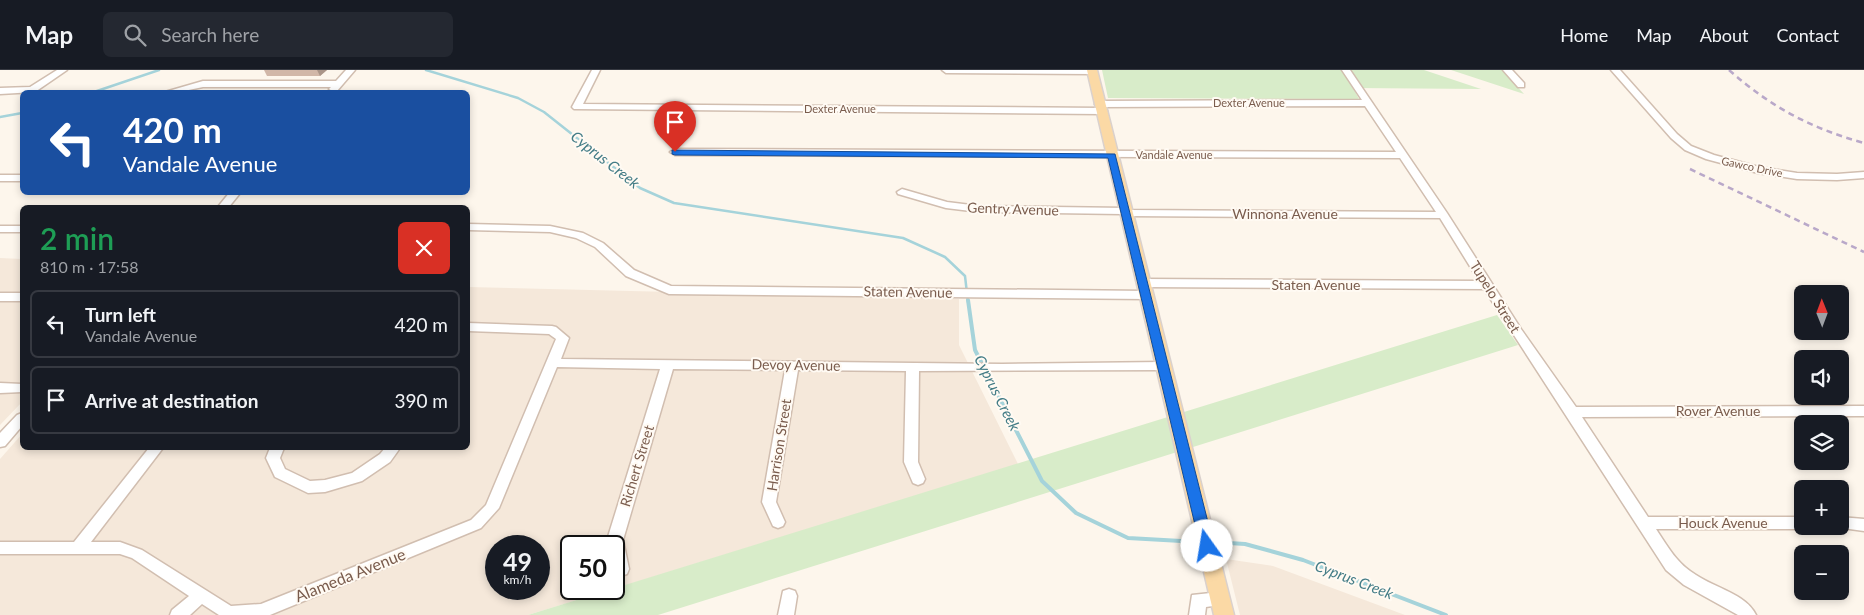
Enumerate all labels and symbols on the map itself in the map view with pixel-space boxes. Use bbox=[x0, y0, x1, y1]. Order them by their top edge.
street label: Dexter Avenue bbox=[1213, 96, 1285, 109]
pin bbox=[654, 101, 696, 152]
street label: Dexter Avenue bbox=[804, 102, 876, 115]
water label: Cyprus Creek bbox=[568, 127, 644, 192]
street label: Vandale Avenue bbox=[1135, 148, 1213, 161]
street label: Gawco Drive bbox=[1720, 154, 1784, 179]
street label: Gentry Avenue bbox=[967, 198, 1059, 219]
street label: Winnona Avenue bbox=[1232, 205, 1338, 222]
street label: Tupelo Street bbox=[1467, 258, 1524, 336]
street label: Staten Avenue bbox=[1272, 276, 1360, 293]
street label: Staten Avenue bbox=[863, 282, 953, 301]
north arrow bbox=[1794, 285, 1849, 340]
water label: Cyprus Creek bbox=[971, 352, 1025, 434]
street label: Devoy Avenue bbox=[751, 355, 841, 374]
street label: Harrison Street bbox=[763, 398, 794, 492]
street label: Rover Avenue bbox=[1676, 402, 1760, 419]
street label: Richert Street bbox=[616, 423, 657, 509]
street label: Houck Avenue bbox=[1678, 514, 1768, 531]
position arrow bbox=[1180, 519, 1232, 571]
speed limit sign: 50 bbox=[560, 535, 625, 600]
street label: Alameda Avenue bbox=[292, 544, 408, 605]
water label: Cyprus Creek bbox=[1313, 556, 1397, 603]

